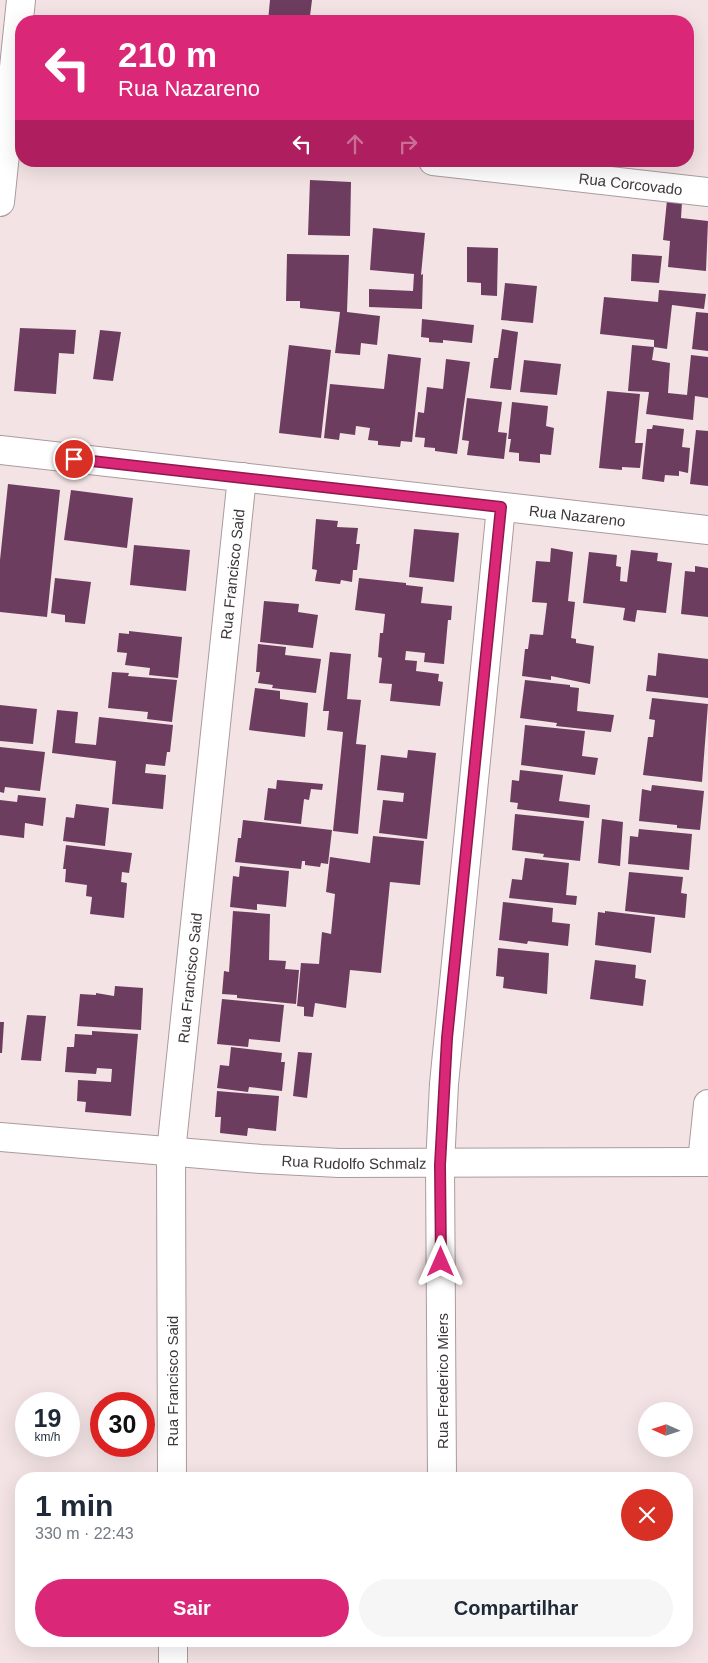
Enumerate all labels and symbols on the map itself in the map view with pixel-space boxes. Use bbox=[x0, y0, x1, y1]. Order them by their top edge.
street label: Rua Corcovado bbox=[578, 169, 684, 198]
pin bbox=[53, 438, 95, 480]
street label: Rua Nazareno bbox=[528, 501, 626, 529]
street label: Rua Francisco Said bbox=[216, 508, 247, 640]
street label: Rua Francisco Said bbox=[174, 912, 205, 1044]
street label: Rua Rudolfo Schmalz bbox=[281, 1152, 427, 1172]
position arrow bbox=[414, 1235, 466, 1287]
street label: Rua Frederico Miers bbox=[434, 1313, 451, 1449]
street label: Rua Francisco Said bbox=[164, 1316, 181, 1446]
speed limit sign: 30 bbox=[90, 1392, 155, 1457]
north arrow bbox=[638, 1402, 692, 1458]

